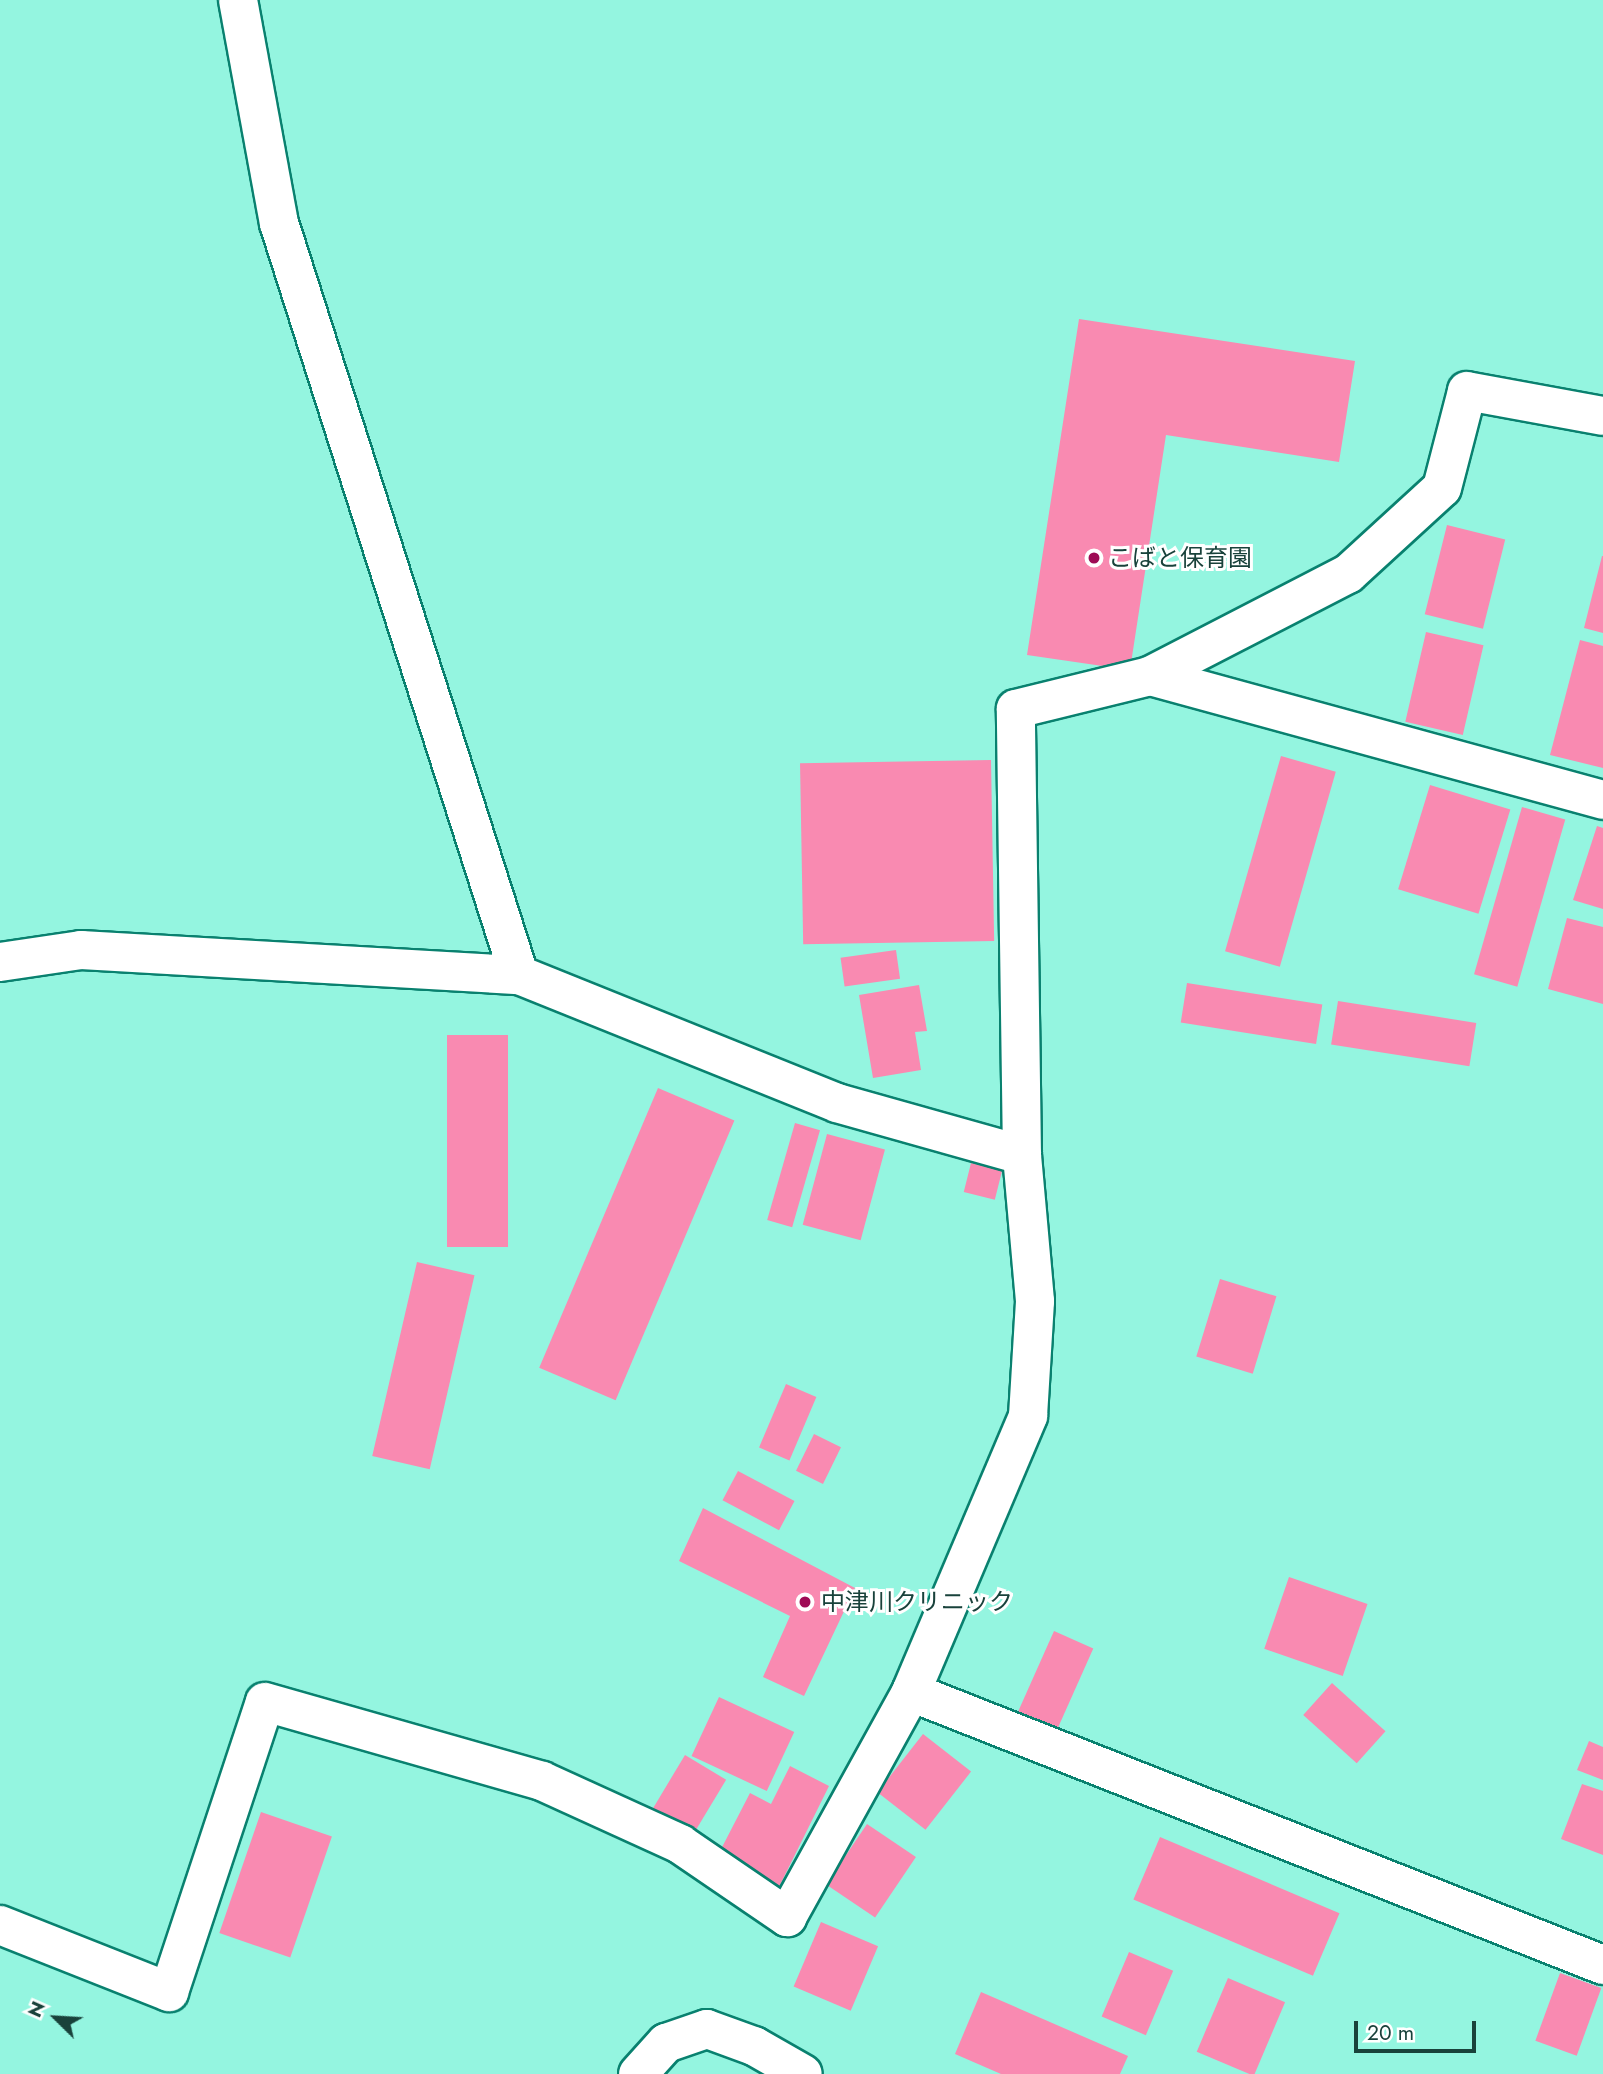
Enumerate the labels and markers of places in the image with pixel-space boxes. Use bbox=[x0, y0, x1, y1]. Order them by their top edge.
place label: こばと保育園 bbox=[1108, 544, 1252, 572]
marker: こばと保育園 bbox=[1086, 550, 1102, 566]
place label: 中津川クリニック bbox=[821, 1588, 1013, 1616]
marker: 中津川クリニック bbox=[795, 1592, 815, 1612]

